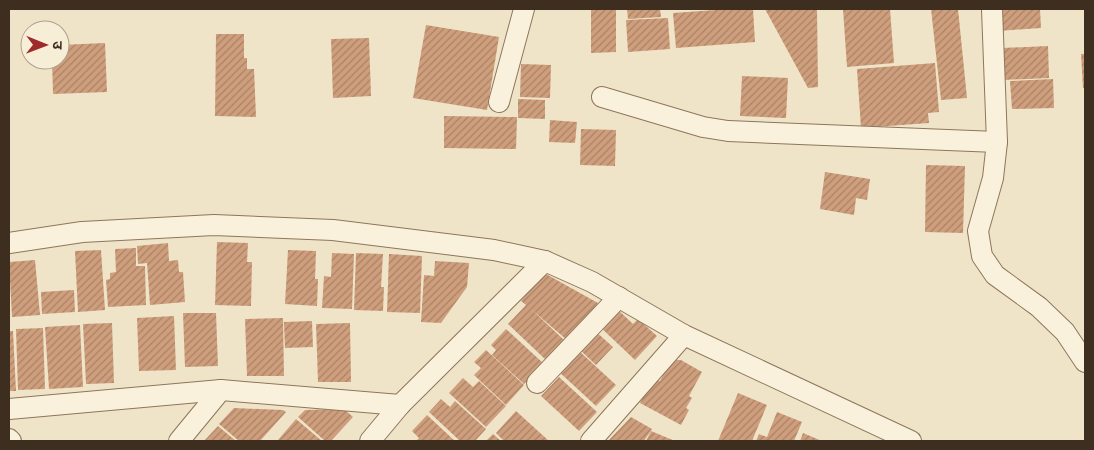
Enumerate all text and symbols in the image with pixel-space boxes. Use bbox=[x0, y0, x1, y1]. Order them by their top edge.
north arrow bbox=[20, 20, 70, 70]
text: उ bbox=[48, 41, 68, 50]

